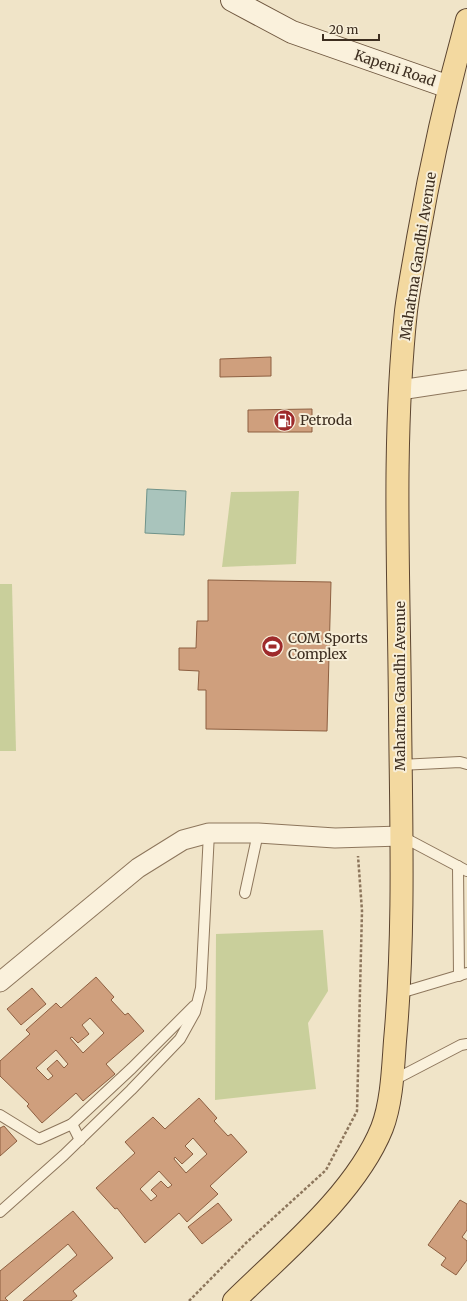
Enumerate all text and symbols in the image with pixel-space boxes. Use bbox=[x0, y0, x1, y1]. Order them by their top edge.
scale bar bbox=[323, 16, 379, 42]
text: 20 m bbox=[329, 22, 358, 37]
street label: Kapeni Road bbox=[352, 46, 439, 90]
street label: Mahatma Gandhi Avenue bbox=[396, 171, 440, 341]
fuel station icon: Petroda bbox=[271, 407, 297, 433]
place label: Petroda bbox=[300, 411, 353, 429]
street label: Mahatma Gandhi Avenue bbox=[391, 601, 409, 771]
place label: COM Sports Complex bbox=[288, 629, 368, 663]
sports icon: COM Sports Complex bbox=[260, 633, 286, 659]

